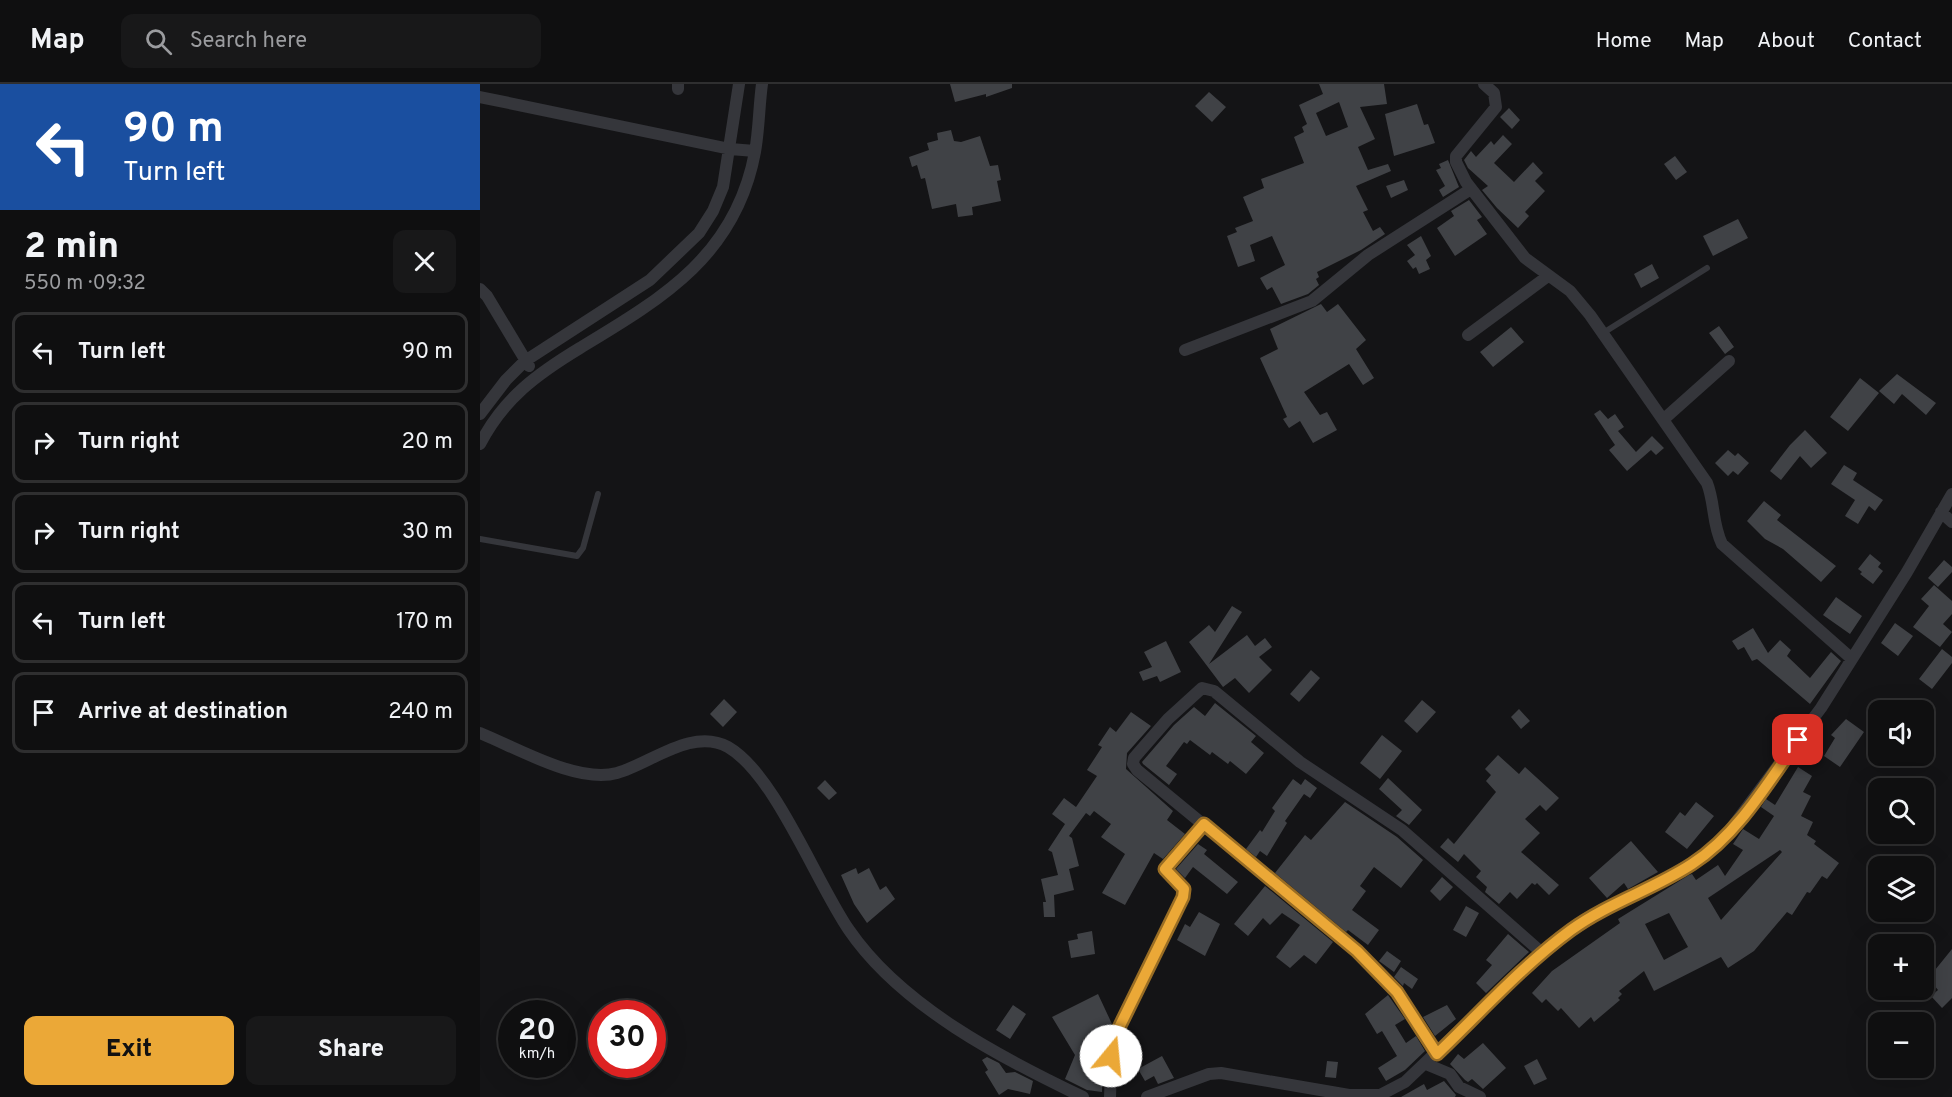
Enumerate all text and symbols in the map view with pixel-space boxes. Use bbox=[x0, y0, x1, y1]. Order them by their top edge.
search box bbox=[121, 14, 541, 68]
text: Map bbox=[30, 23, 85, 59]
icon: search bbox=[142, 25, 175, 58]
text: Search here bbox=[190, 28, 307, 55]
text: Home bbox=[1596, 28, 1652, 55]
text: Map bbox=[1685, 28, 1724, 55]
text: About bbox=[1757, 28, 1815, 55]
text: Contact bbox=[1848, 28, 1922, 55]
text: 90 m bbox=[123, 104, 224, 157]
icon: left bbox=[24, 108, 102, 186]
text: Turn left bbox=[123, 156, 225, 190]
text: 2 min bbox=[24, 225, 119, 271]
button: close bbox=[393, 230, 456, 293]
text: 550 m · 09:32 bbox=[24, 271, 146, 297]
icon: left bbox=[27, 336, 60, 369]
text: Turn left bbox=[78, 339, 166, 366]
text: 90 m bbox=[402, 339, 453, 366]
icon: right bbox=[27, 426, 60, 459]
text: Turn right bbox=[78, 429, 180, 456]
text: 20 m bbox=[402, 429, 453, 456]
icon: right bbox=[27, 516, 60, 549]
text: Turn right bbox=[78, 519, 180, 546]
text: 30 m bbox=[402, 519, 453, 546]
icon: left bbox=[27, 606, 60, 639]
text: Turn left bbox=[78, 609, 166, 636]
text: 170 m bbox=[396, 609, 453, 636]
icon: arrive bbox=[27, 696, 60, 729]
text: Arrive at destination bbox=[78, 699, 288, 726]
text: 240 m bbox=[388, 699, 453, 726]
map controls bbox=[1868, 700, 1934, 1078]
button: sound bbox=[1868, 700, 1934, 766]
pin bbox=[1772, 714, 1823, 765]
icon: arrive bbox=[1781, 723, 1814, 756]
button: search bbox=[1868, 778, 1934, 844]
button: layers bbox=[1868, 856, 1934, 922]
button: + bbox=[1868, 934, 1934, 1000]
speed limit sign: 30 bbox=[588, 1000, 666, 1078]
button: − bbox=[1868, 1012, 1934, 1078]
text: 20 bbox=[518, 1013, 556, 1050]
button: Exit bbox=[24, 1016, 234, 1085]
button: Share bbox=[246, 1016, 456, 1085]
position arrow bbox=[1079, 1024, 1143, 1088]
text: km/h bbox=[519, 1045, 555, 1064]

